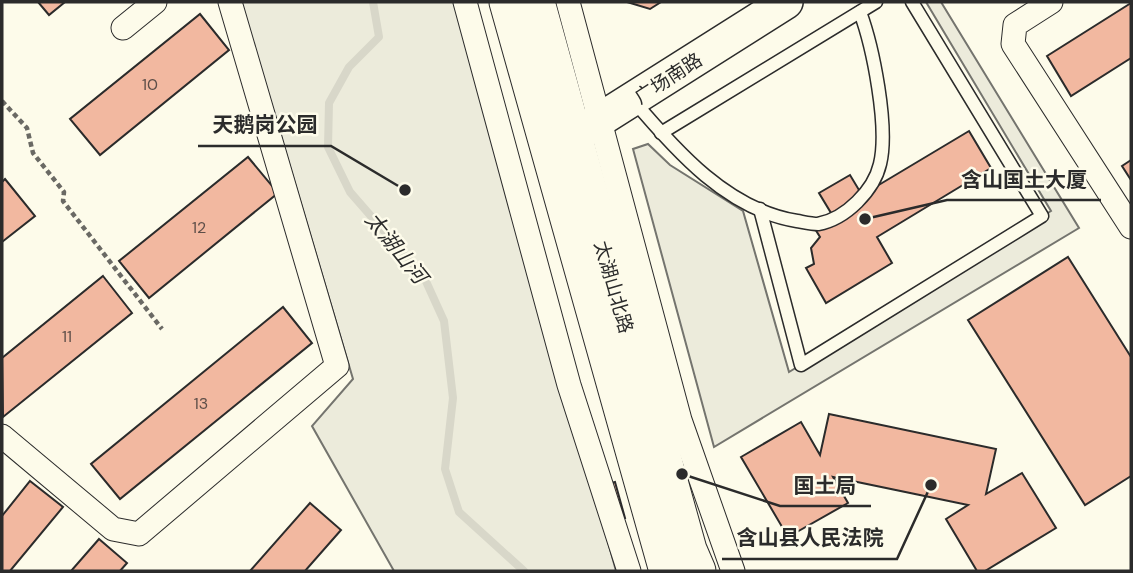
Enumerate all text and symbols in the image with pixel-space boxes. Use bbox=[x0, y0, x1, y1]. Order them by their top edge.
street label: 广场南路 bbox=[630, 47, 707, 110]
house number: 10 bbox=[142, 74, 158, 95]
callout: 天鹅岗公园 bbox=[198, 104, 331, 146]
text: 天鹅岗公园 bbox=[213, 111, 318, 139]
callout: 含山国土大厦 bbox=[947, 158, 1101, 200]
text: 含山国土大厦 bbox=[961, 166, 1087, 194]
water label: 太湖山河 bbox=[359, 207, 436, 293]
house number: 12 bbox=[192, 217, 206, 238]
street label: 太湖山北路 bbox=[588, 238, 639, 336]
house number: 11 bbox=[62, 326, 72, 347]
house number: 13 bbox=[194, 393, 208, 414]
callout: 国土局 bbox=[780, 464, 871, 506]
text: 国土局 bbox=[794, 472, 857, 500]
callout: 含山县人民法院 bbox=[722, 517, 897, 559]
text: 含山县人民法院 bbox=[737, 524, 884, 552]

